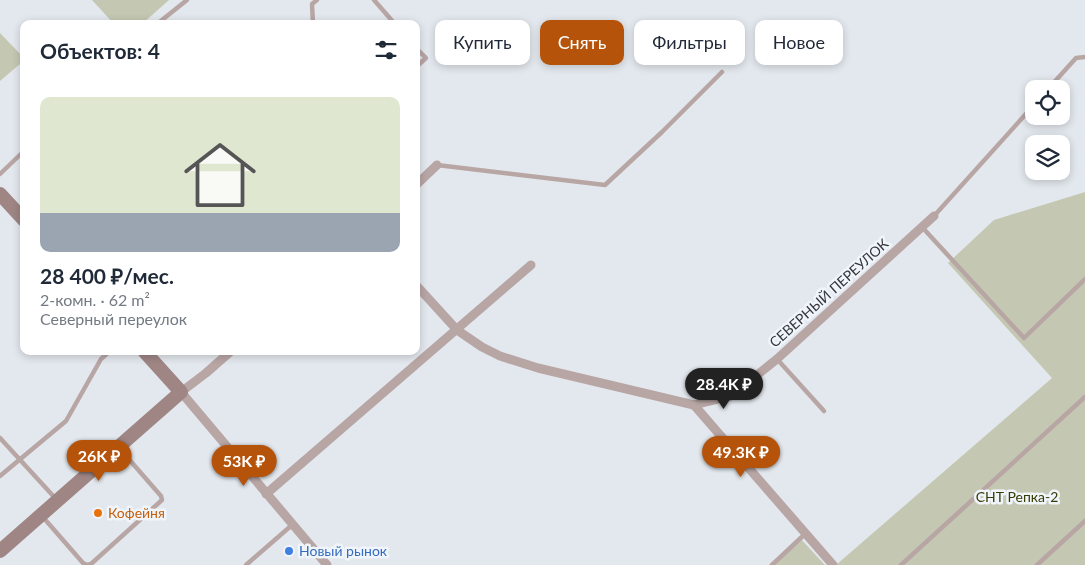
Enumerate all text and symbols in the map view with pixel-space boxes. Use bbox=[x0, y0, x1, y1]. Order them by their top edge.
chip: Купить bbox=[435, 20, 530, 65]
chip: Снять bbox=[540, 20, 624, 65]
chip: Фильтры bbox=[634, 20, 745, 65]
chip: Новое bbox=[755, 20, 843, 65]
icon: filters bbox=[372, 36, 400, 64]
text: Объектов: 4 bbox=[40, 38, 160, 63]
map controls bbox=[1025, 80, 1070, 180]
button: locate bbox=[1025, 80, 1070, 125]
icon: home bbox=[175, 130, 265, 220]
button: layers bbox=[1025, 135, 1070, 180]
street label: СЕВЕРНЫЙ ПЕРЕУЛОК bbox=[766, 234, 892, 350]
text: 28 400 ₽/мес. bbox=[40, 263, 174, 288]
text: 2-комн. · 62 m² bbox=[40, 290, 150, 309]
text: Северный переулок bbox=[40, 309, 187, 328]
pin: 28.4K ₽ bbox=[678, 368, 770, 410]
text: 28.4K ₽ bbox=[696, 374, 752, 393]
pin: 49.3K ₽ bbox=[695, 436, 787, 478]
pin: 26K ₽ bbox=[64, 440, 134, 482]
text: 49.3K ₽ bbox=[713, 442, 769, 461]
pin: 53K ₽ bbox=[209, 444, 279, 487]
text: 26K ₽ bbox=[78, 446, 120, 465]
text: 53K ₽ bbox=[223, 451, 265, 470]
park label: СНТ Репка-2 bbox=[976, 488, 1058, 505]
place label: Кофейня bbox=[108, 504, 165, 521]
marker: Кофейня bbox=[92, 507, 104, 519]
place label: Новый рынок bbox=[299, 542, 388, 559]
marker: Новый рынок bbox=[283, 545, 295, 557]

